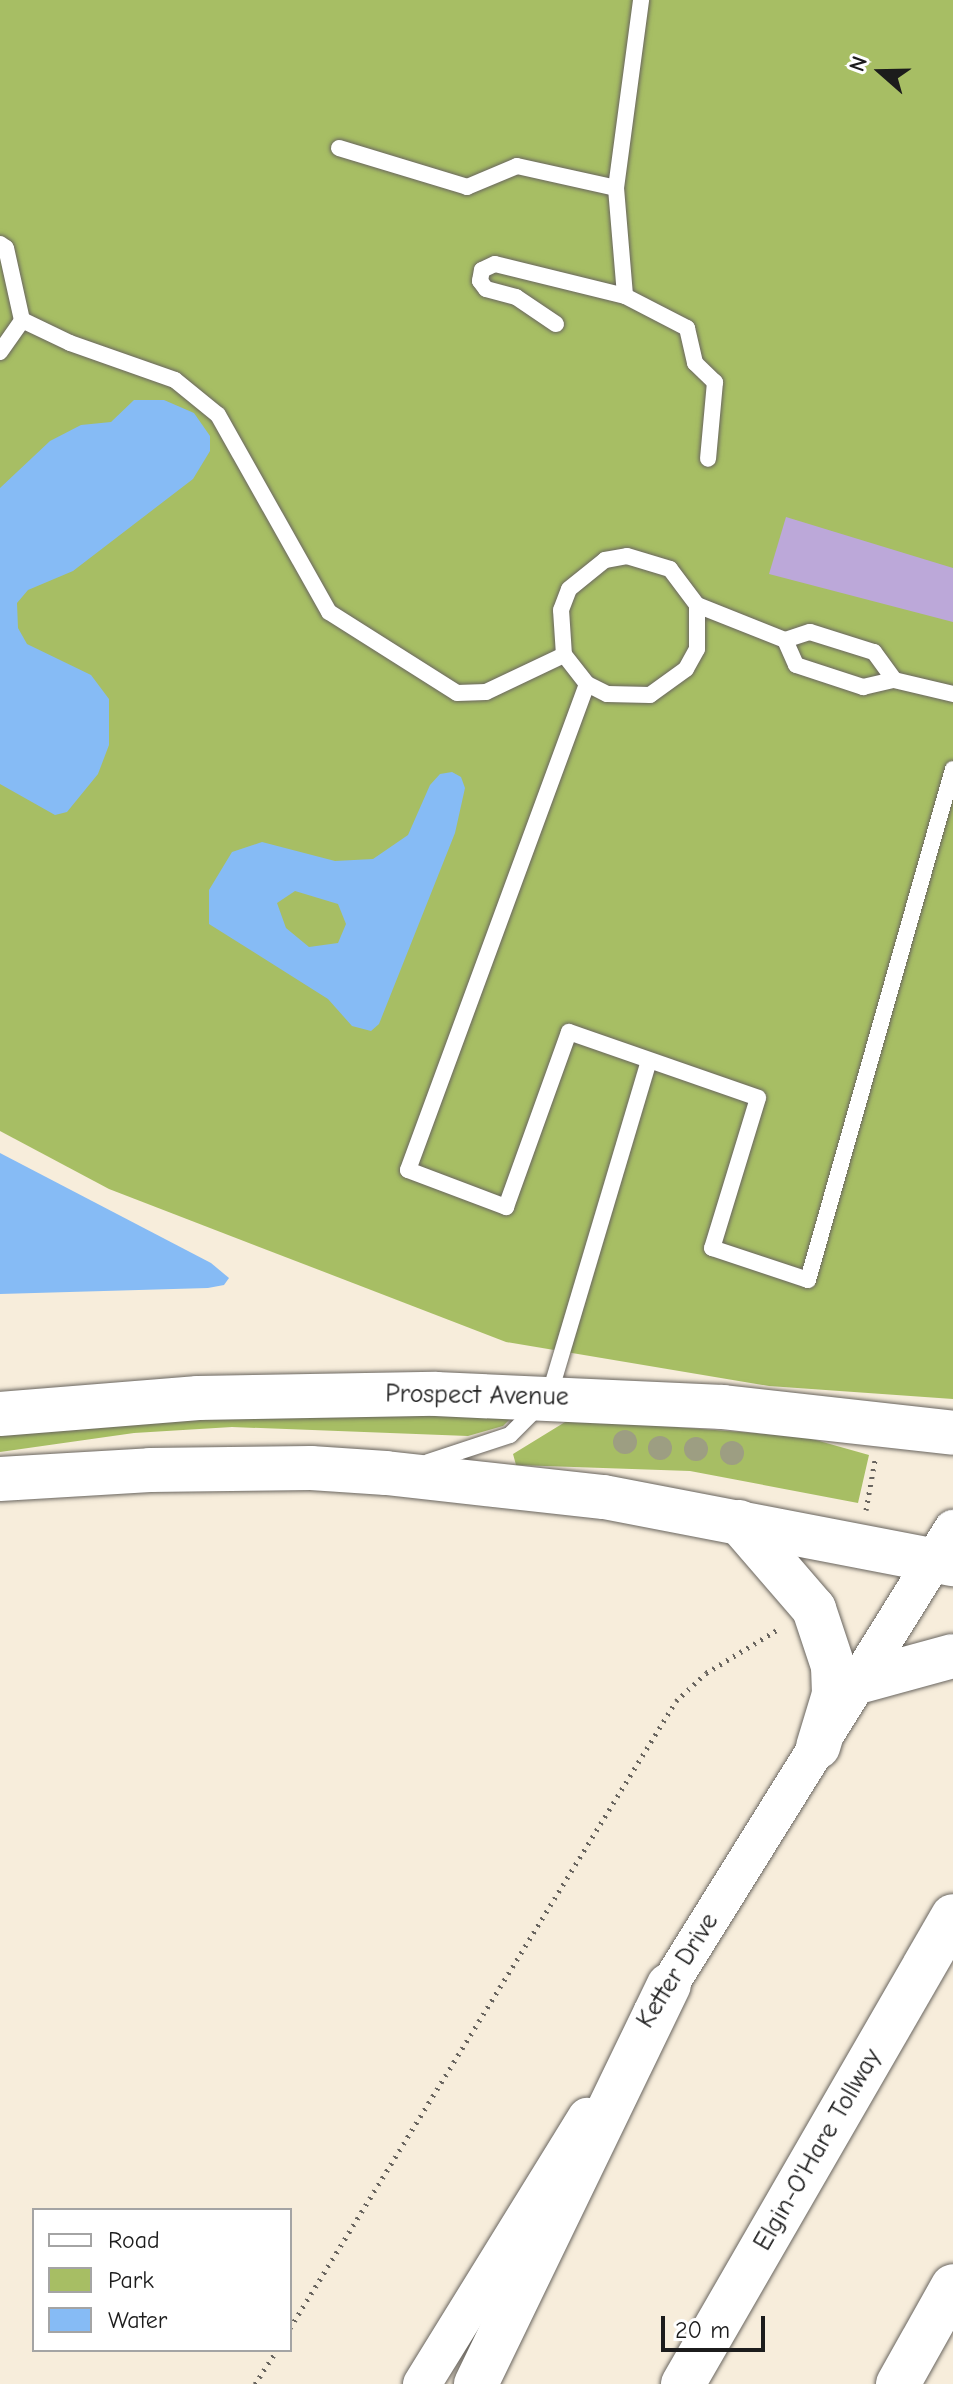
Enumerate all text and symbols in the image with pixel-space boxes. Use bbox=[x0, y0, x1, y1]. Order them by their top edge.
north arrow bbox=[841, 32, 921, 112]
text: N bbox=[844, 53, 873, 75]
street label: Prospect Avenue bbox=[385, 1379, 569, 1413]
street label: Ketter Drive bbox=[630, 1908, 726, 2034]
street label: Elgin-O'Hare Tollway bbox=[748, 2044, 888, 2256]
legend bbox=[32, 2208, 292, 2352]
text: Road bbox=[108, 2226, 160, 2254]
text: Park bbox=[108, 2266, 154, 2294]
scale bar bbox=[665, 2300, 769, 2350]
text: Water bbox=[108, 2306, 167, 2334]
text: 20 m bbox=[675, 2316, 730, 2344]

